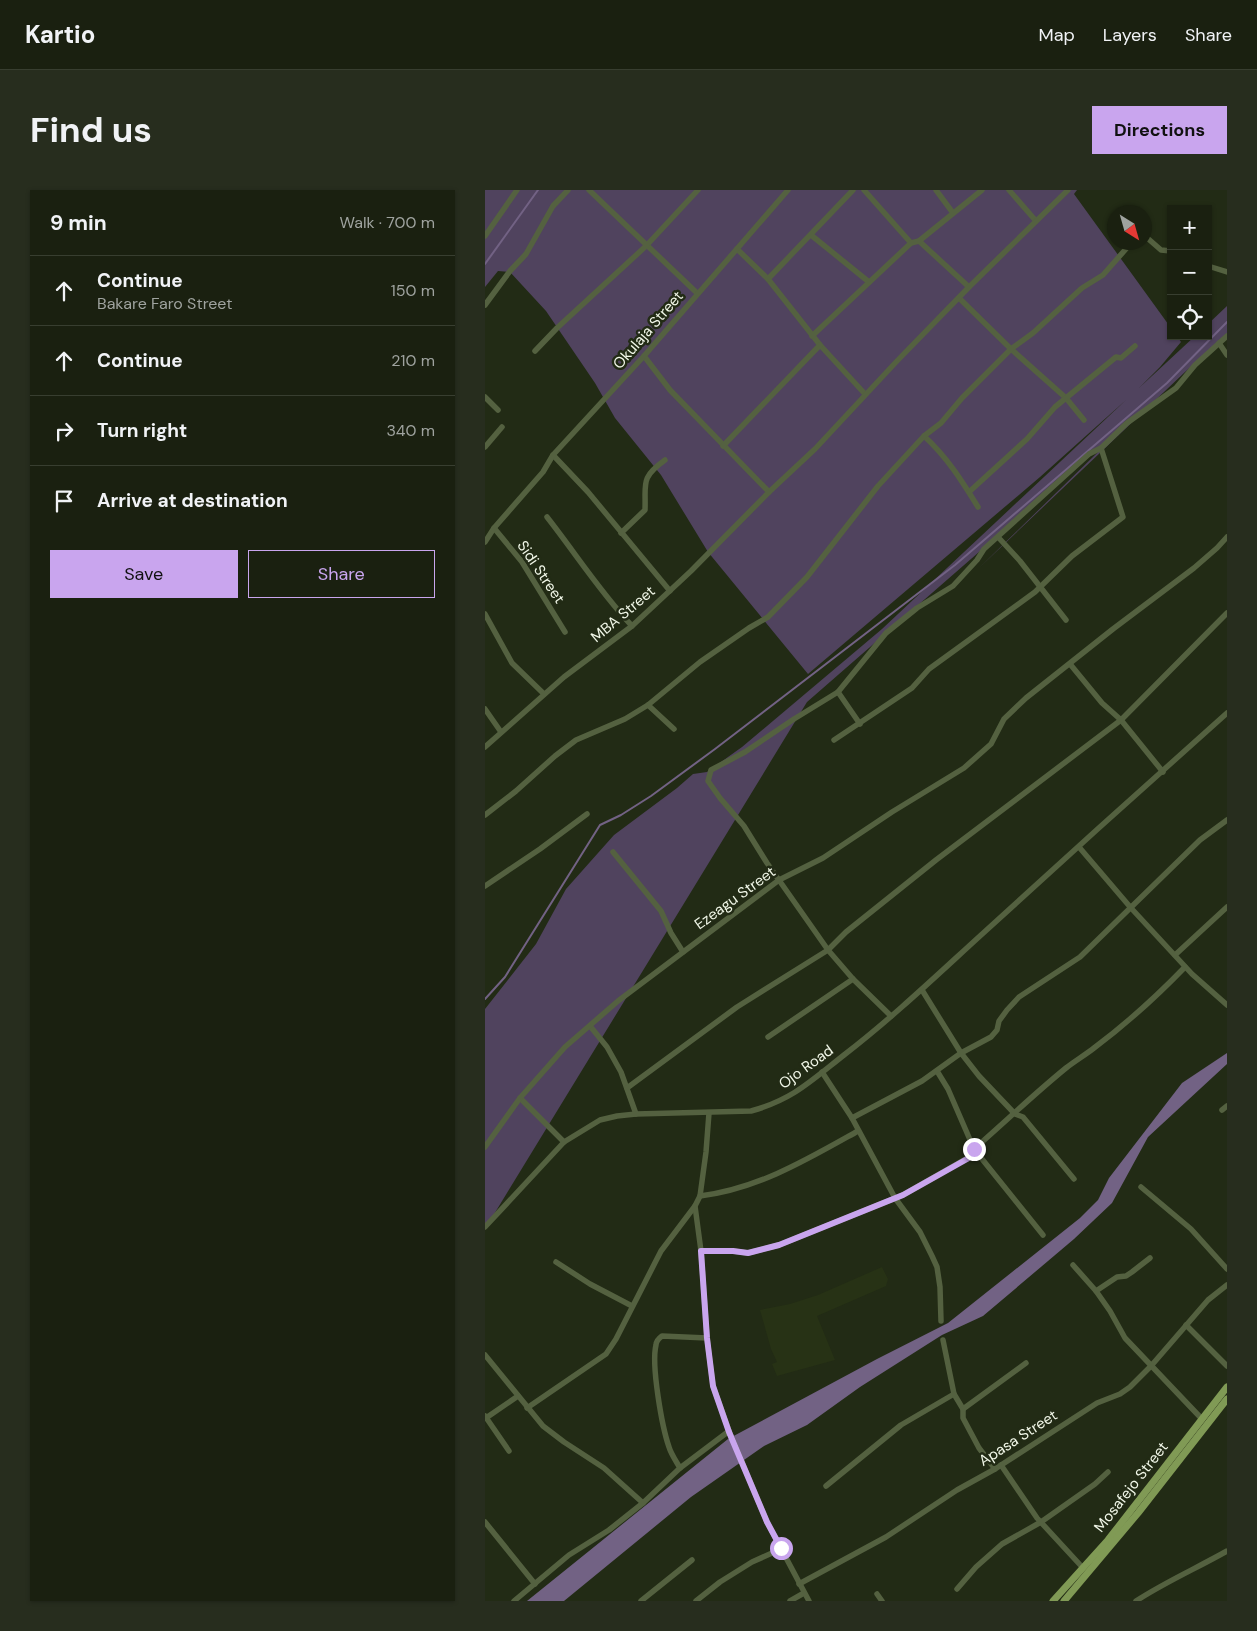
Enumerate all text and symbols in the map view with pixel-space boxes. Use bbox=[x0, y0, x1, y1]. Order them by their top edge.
text: Kartio bbox=[25, 19, 95, 50]
text: Map bbox=[1039, 23, 1075, 47]
text: Layers bbox=[1103, 23, 1157, 47]
text: Share bbox=[1185, 23, 1232, 47]
button: Directions bbox=[1092, 106, 1227, 154]
text: Find us bbox=[30, 107, 152, 153]
north arrow bbox=[1107, 205, 1152, 250]
map controls bbox=[1167, 205, 1212, 340]
button: + bbox=[1167, 205, 1212, 250]
text: 9 min bbox=[50, 209, 107, 237]
text: Walk · 700 m bbox=[340, 212, 435, 233]
button: − bbox=[1167, 250, 1212, 295]
text: Continue bbox=[97, 268, 183, 293]
icon: ahead bbox=[50, 277, 78, 305]
text: 150 m bbox=[391, 280, 435, 301]
street label: Okulaja Street bbox=[608, 287, 688, 373]
text: Bakare Faro Street bbox=[97, 293, 232, 314]
button: locate bbox=[1167, 295, 1212, 340]
icon: ahead bbox=[50, 347, 78, 375]
text: Continue bbox=[97, 348, 183, 373]
text: 210 m bbox=[391, 350, 435, 371]
icon: right bbox=[50, 417, 78, 445]
text: Turn right bbox=[97, 418, 187, 443]
text: 340 m bbox=[386, 420, 435, 441]
icon: arrive bbox=[50, 487, 78, 515]
text: Arrive at destination bbox=[97, 488, 288, 513]
street label: Sidi Street bbox=[513, 537, 569, 607]
button: Save bbox=[50, 550, 238, 598]
button: Share bbox=[248, 550, 435, 598]
street label: MBA Street bbox=[587, 581, 659, 647]
street label: Ezeagu Street bbox=[690, 862, 780, 934]
street label: Ojo Road bbox=[775, 1040, 837, 1094]
route end bbox=[963, 1138, 986, 1161]
street label: Apasa Street bbox=[975, 1405, 1061, 1471]
street label: Mosafejo Street bbox=[1089, 1438, 1173, 1536]
route start bbox=[770, 1537, 793, 1560]

